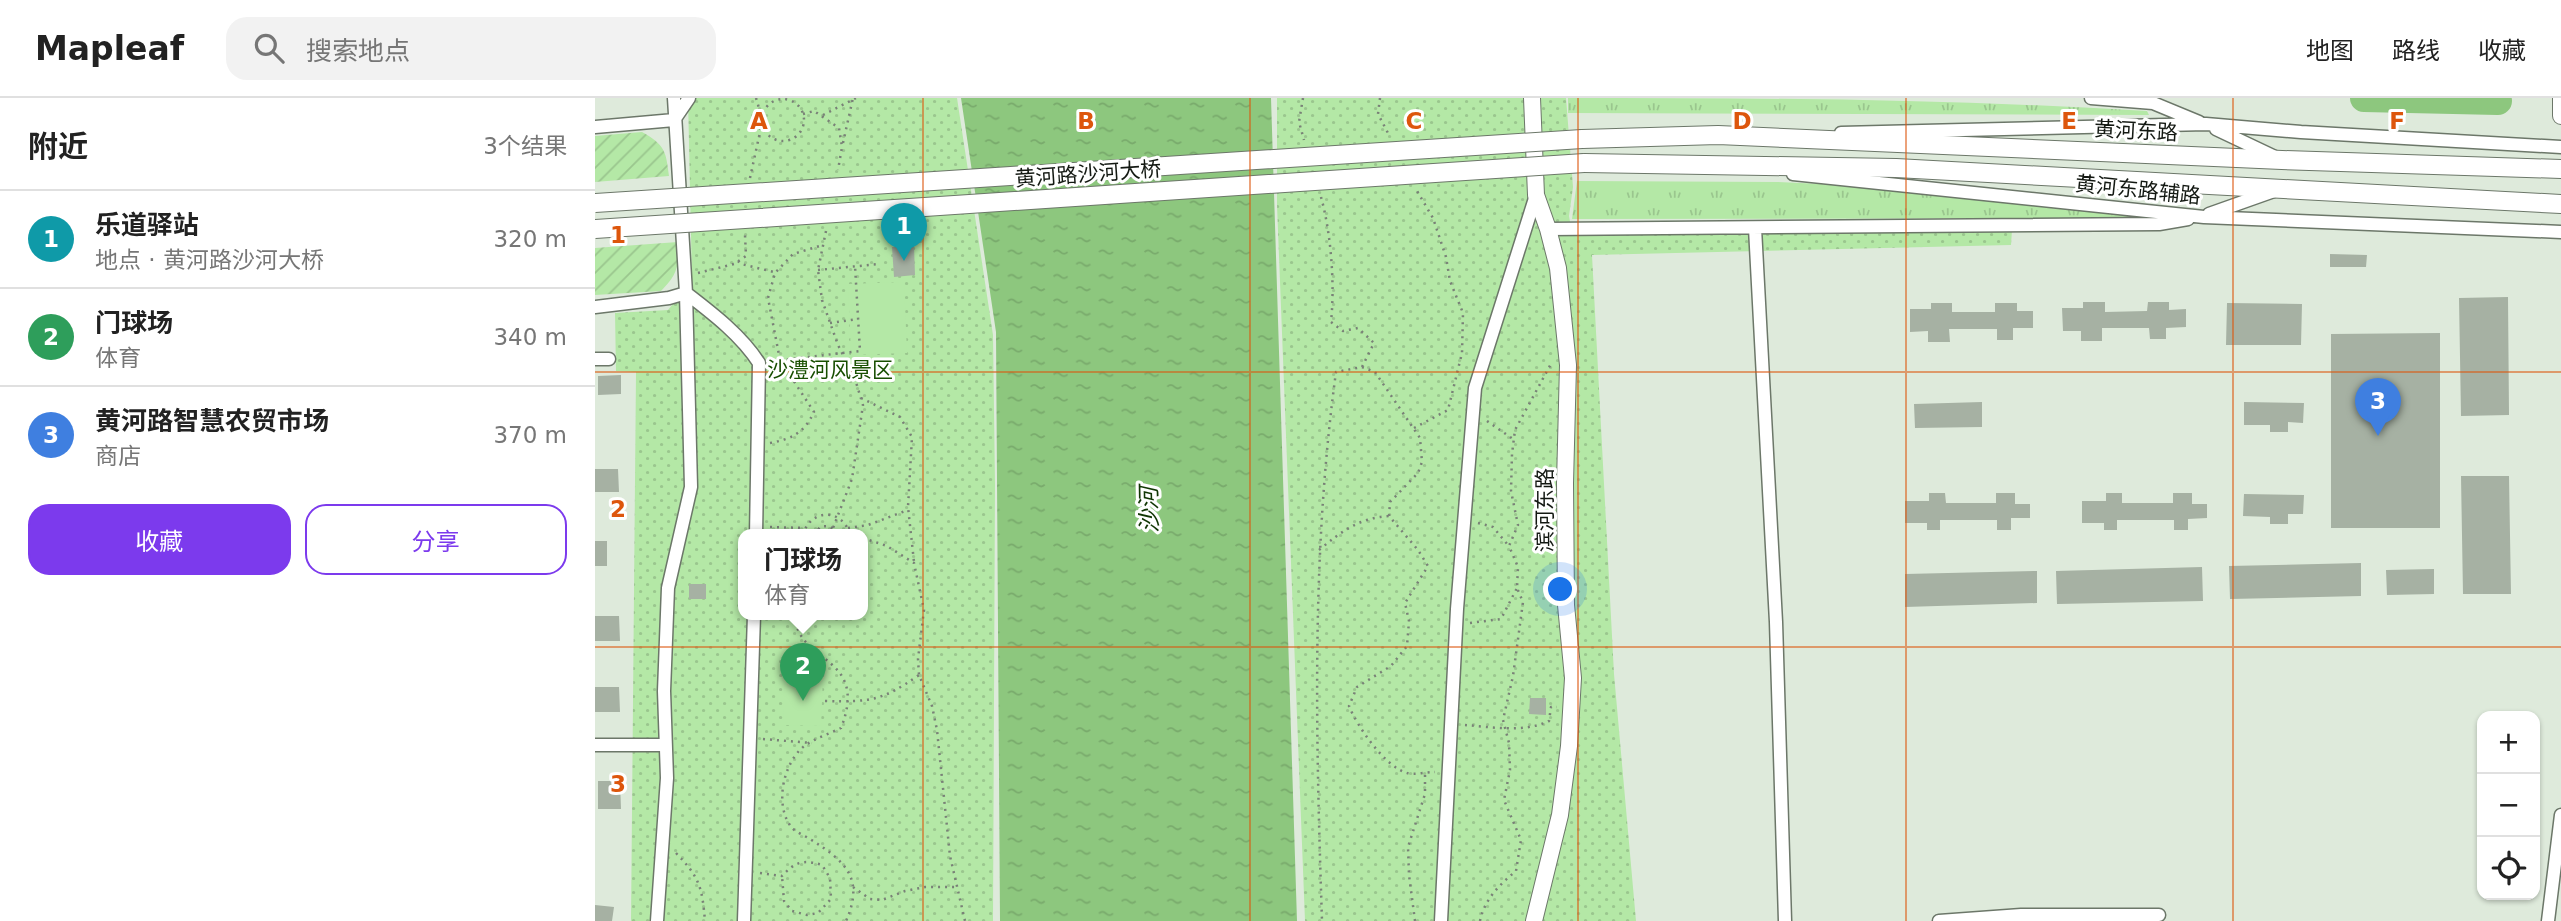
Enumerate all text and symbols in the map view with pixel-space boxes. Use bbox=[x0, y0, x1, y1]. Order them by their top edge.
search box bbox=[226, 17, 716, 80]
text: Mapleaf bbox=[35, 29, 184, 68]
icon: search bbox=[250, 29, 288, 67]
text: 搜索地点 bbox=[306, 36, 410, 66]
text: 地图 bbox=[2306, 37, 2354, 65]
text: 路线 bbox=[2392, 37, 2440, 65]
text: 收藏 bbox=[2478, 37, 2526, 65]
text: A bbox=[750, 108, 768, 134]
text: B bbox=[1077, 108, 1095, 134]
text: C bbox=[1406, 108, 1422, 134]
text: D bbox=[1732, 108, 1752, 134]
text: E bbox=[2061, 108, 2077, 134]
text: F bbox=[2389, 108, 2405, 134]
street label: 黄河东路 bbox=[2093, 117, 2179, 145]
text: 附近 bbox=[28, 129, 88, 164]
text: 3个结果 bbox=[483, 133, 567, 159]
street label: 黄河路沙河大桥 bbox=[1014, 157, 1162, 191]
street label: 黄河东路辅路 bbox=[2074, 171, 2202, 209]
pin: 1 bbox=[881, 203, 927, 261]
text: 乐道驿站 bbox=[95, 210, 199, 240]
text: 1 bbox=[610, 222, 626, 248]
text: 1 bbox=[43, 226, 59, 252]
text: 320 m bbox=[493, 226, 567, 252]
text: 地点 · 黄河路沙河大桥 bbox=[95, 247, 324, 273]
text: 门球场 bbox=[95, 308, 173, 338]
text: 2 bbox=[43, 324, 59, 350]
text: 340 m bbox=[493, 324, 567, 350]
text: 体育 bbox=[95, 345, 141, 371]
park label: 沙澧河风景区 bbox=[767, 358, 893, 382]
pin: 3 bbox=[2355, 378, 2401, 436]
text: 黄河路智慧农贸市场 bbox=[95, 406, 329, 436]
text: 3 bbox=[43, 422, 59, 448]
text: 370 m bbox=[493, 422, 567, 448]
text: 商店 bbox=[95, 443, 141, 469]
street label: 滨河东路 bbox=[1533, 468, 1557, 552]
water label: 沙河 bbox=[1136, 483, 1162, 533]
text: 2 bbox=[610, 496, 626, 522]
button: 收藏 bbox=[28, 504, 291, 575]
button: 分享 bbox=[305, 504, 567, 575]
popup bbox=[738, 529, 868, 620]
text: 门球场 bbox=[764, 545, 842, 575]
your location bbox=[1543, 572, 1577, 606]
text: 体育 bbox=[764, 582, 810, 608]
pin: 2 bbox=[780, 643, 826, 701]
map controls bbox=[2477, 711, 2540, 900]
button: + bbox=[2477, 711, 2540, 774]
text: 3 bbox=[610, 771, 626, 797]
button: − bbox=[2477, 774, 2540, 837]
button: locate bbox=[2477, 837, 2540, 900]

